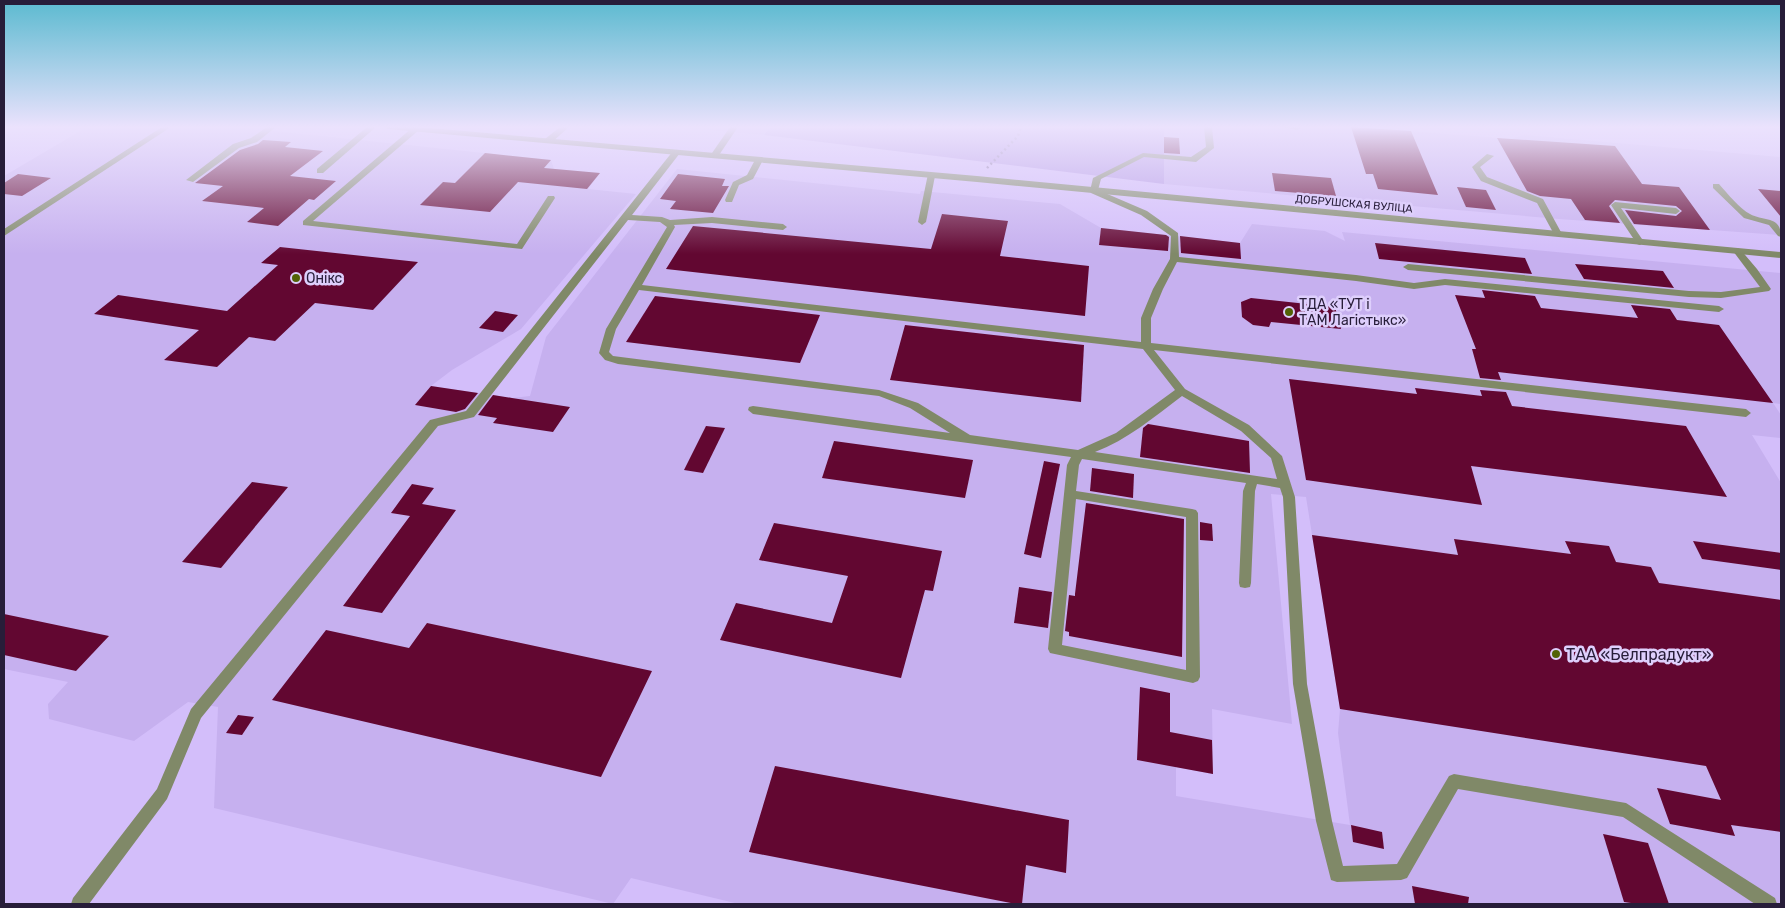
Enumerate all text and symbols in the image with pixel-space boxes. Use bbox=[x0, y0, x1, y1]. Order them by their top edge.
street label: ДОБРУШСКАЯ ВУЛІЦА bbox=[1295, 192, 1414, 216]
place label: Онікс bbox=[306, 270, 343, 287]
marker: Онікс bbox=[290, 272, 302, 284]
place label: ТДА «ТУТ і ТАМ Лагістыкс» bbox=[1299, 296, 1406, 329]
marker: ТДА «ТУТ і ТАМ Лагістыкс» bbox=[1283, 306, 1295, 318]
place label: ТАА «Белпрадукт» bbox=[1566, 645, 1712, 664]
marker: ТАА «Белпрадукт» bbox=[1550, 648, 1562, 660]

